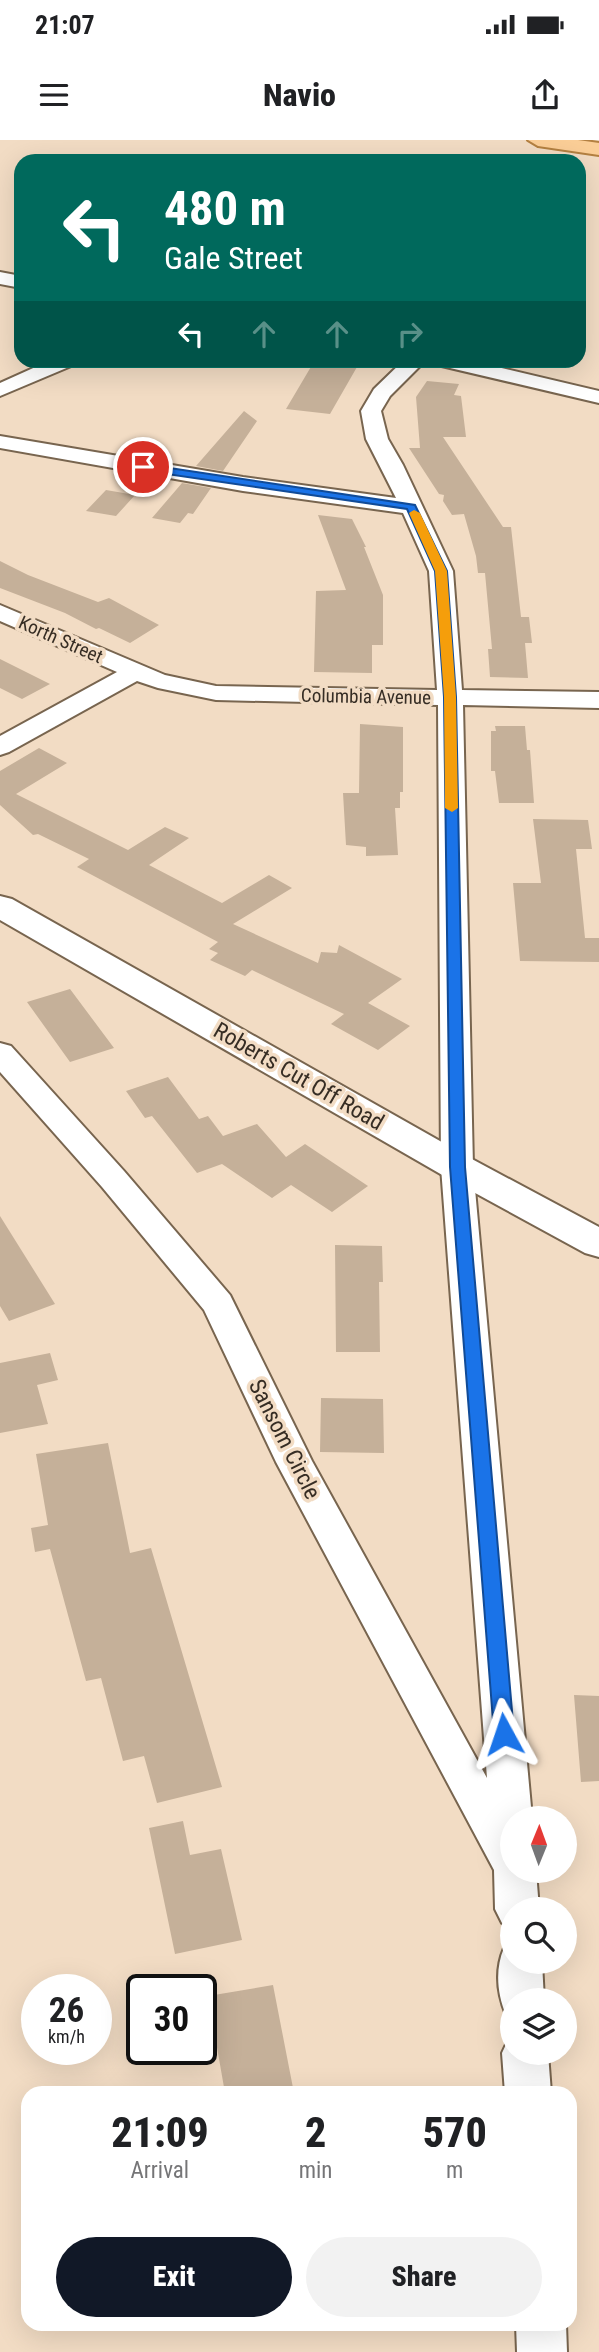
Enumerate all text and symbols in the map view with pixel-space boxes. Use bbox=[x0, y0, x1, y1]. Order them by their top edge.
text: 21:07 bbox=[35, 10, 95, 40]
icon: menu bbox=[35, 76, 73, 114]
text: Navio bbox=[263, 76, 336, 114]
icon: share bbox=[526, 76, 564, 114]
text: 480 m bbox=[164, 180, 286, 237]
icon: left bbox=[49, 182, 140, 273]
text: Gale Street bbox=[164, 239, 303, 277]
icon: left bbox=[172, 315, 210, 353]
icon: ahead bbox=[245, 315, 283, 353]
icon: ahead bbox=[318, 315, 356, 353]
icon: right bbox=[391, 315, 429, 353]
pin bbox=[113, 437, 173, 497]
icon: arrive bbox=[124, 448, 162, 486]
street label: Korth Street bbox=[15, 611, 106, 668]
street label: Columbia Avenue bbox=[301, 684, 431, 709]
street label: Roberts Cut Off Road bbox=[209, 1017, 389, 1136]
street label: Sansom Circle bbox=[243, 1375, 326, 1504]
position arrow bbox=[467, 1697, 541, 1771]
north arrow bbox=[500, 1806, 578, 1883]
map controls bbox=[500, 1806, 577, 2065]
button: search bbox=[500, 1897, 577, 1974]
speed limit sign: 30 bbox=[126, 1974, 217, 2065]
button: layers bbox=[500, 1988, 577, 2065]
text: 26 bbox=[49, 1990, 84, 2031]
text: km/h bbox=[48, 2026, 85, 2047]
text: 21:09 bbox=[111, 2108, 208, 2157]
text: 2 bbox=[305, 2108, 326, 2157]
text: 570 bbox=[423, 2108, 487, 2157]
text: Arrival bbox=[131, 2157, 189, 2184]
text: min bbox=[299, 2157, 332, 2184]
text: m bbox=[446, 2157, 463, 2184]
button: Exit bbox=[56, 2237, 292, 2317]
button: Share bbox=[306, 2237, 542, 2317]

